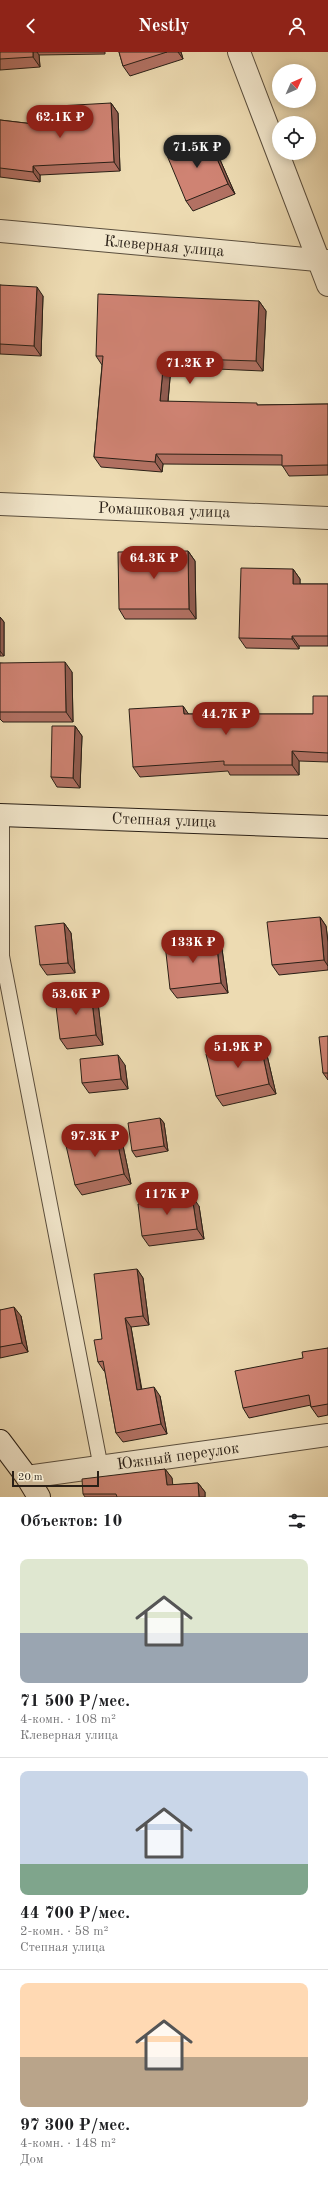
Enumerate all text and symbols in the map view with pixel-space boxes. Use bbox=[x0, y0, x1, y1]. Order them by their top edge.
icon: back bbox=[20, 15, 42, 37]
icon: person bbox=[286, 15, 308, 37]
text: Nestly bbox=[138, 17, 190, 35]
north arrow bbox=[272, 64, 316, 108]
map controls bbox=[272, 64, 316, 160]
pin: 62.1K ₽ bbox=[23, 105, 97, 139]
text: 62.1K ₽ bbox=[35, 111, 85, 124]
button: locate bbox=[272, 116, 316, 160]
pin: 71.5K ₽ bbox=[160, 135, 234, 169]
text: 71.5K ₽ bbox=[172, 141, 222, 154]
street label: Клеверная улица bbox=[103, 234, 225, 260]
pin: 71.2K ₽ bbox=[153, 351, 227, 385]
text: 71.2K ₽ bbox=[165, 357, 215, 370]
street label: Ромашковая улица bbox=[98, 501, 231, 521]
pin: 64.3K ₽ bbox=[117, 546, 191, 580]
text: 64.3K ₽ bbox=[129, 552, 179, 565]
pin: 44.7K ₽ bbox=[189, 702, 263, 736]
text: 44.7K ₽ bbox=[201, 708, 251, 721]
street label: Степная улица bbox=[111, 811, 217, 831]
pin: 133K ₽ bbox=[160, 930, 226, 964]
text: 133K ₽ bbox=[170, 936, 216, 949]
pin: 53.6K ₽ bbox=[39, 982, 113, 1016]
text: 53.6K ₽ bbox=[51, 988, 101, 1001]
pin: 51.9K ₽ bbox=[201, 1035, 275, 1069]
text: 51.9K ₽ bbox=[213, 1041, 263, 1054]
pin: 97.3K ₽ bbox=[58, 1124, 132, 1158]
text: 97.3K ₽ bbox=[70, 1130, 120, 1143]
pin: 117K ₽ bbox=[134, 1182, 200, 1216]
text: 117K ₽ bbox=[144, 1188, 190, 1201]
street label: Южный переулок bbox=[116, 1440, 240, 1474]
scale bar bbox=[12, 1469, 99, 1488]
text: 20 m bbox=[18, 1472, 43, 1483]
icon: filters bbox=[286, 1510, 308, 1532]
text: Объектов: 10 bbox=[20, 1513, 122, 1530]
icon: home bbox=[128, 1585, 200, 1657]
text: 71 500 ₽/мес. bbox=[20, 1693, 130, 1710]
text: 4-комн. · 108 m² bbox=[20, 1713, 116, 1726]
text: Клеверная улица bbox=[20, 1729, 118, 1742]
icon: home bbox=[128, 1797, 200, 1869]
text: 44 700 ₽/мес. bbox=[20, 1905, 130, 1922]
text: 2-комн. · 58 m² bbox=[20, 1925, 108, 1938]
text: Степная улица bbox=[20, 1941, 105, 1954]
icon: home bbox=[128, 2009, 200, 2081]
text: 97 300 ₽/мес. bbox=[20, 2117, 130, 2134]
text: 4-комн. · 148 m² bbox=[20, 2137, 116, 2150]
text: Дом bbox=[20, 2153, 44, 2166]

